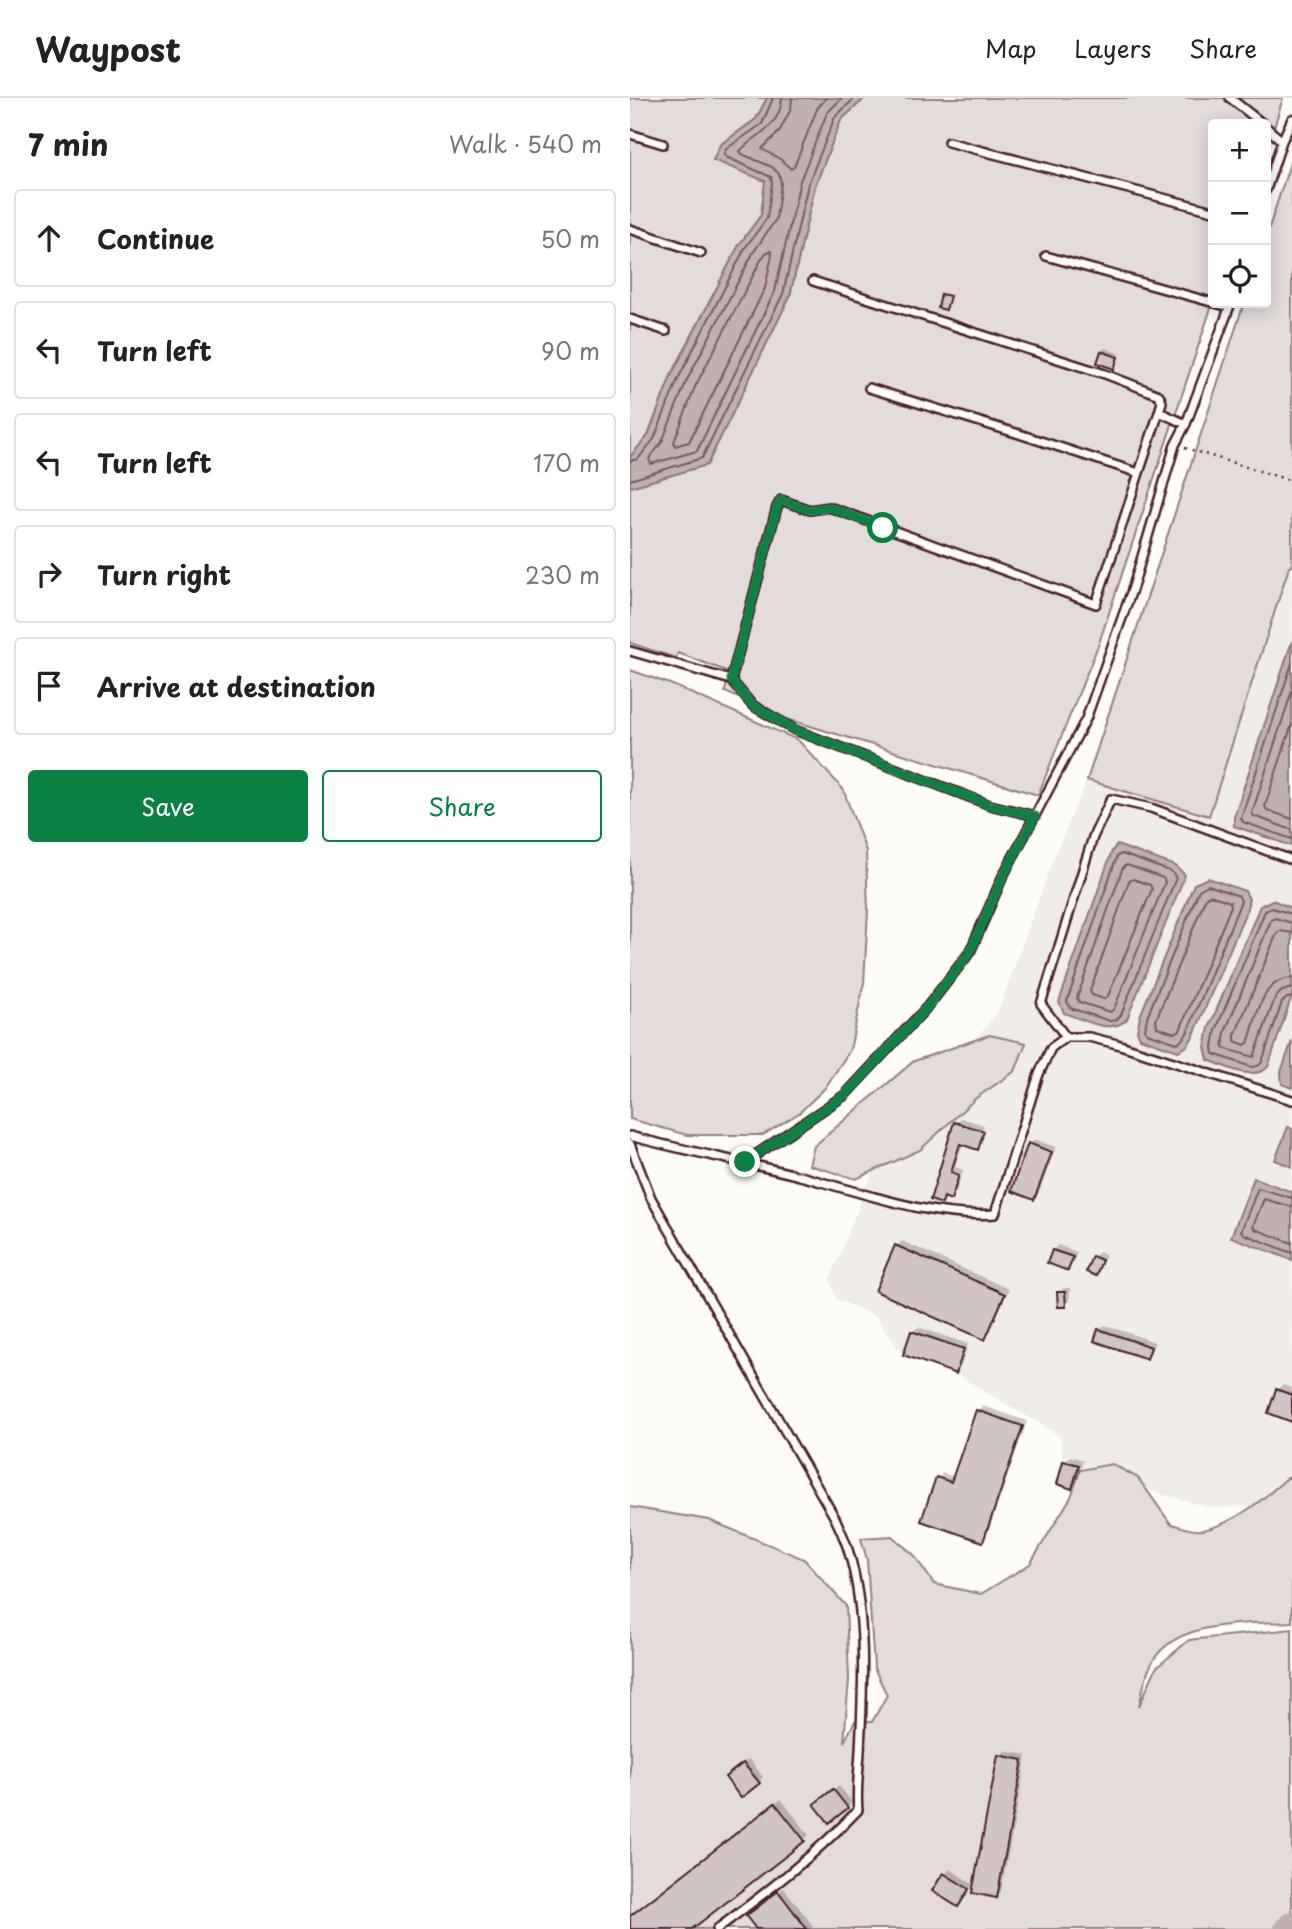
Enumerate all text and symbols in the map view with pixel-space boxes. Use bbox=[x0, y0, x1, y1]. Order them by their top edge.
text: Waypost bbox=[35, 23, 181, 73]
text: Map bbox=[985, 30, 1036, 66]
text: Layers bbox=[1074, 30, 1151, 66]
text: Share bbox=[1189, 30, 1257, 66]
map controls bbox=[1208, 119, 1271, 308]
button: + bbox=[1208, 119, 1271, 182]
text: 7 min bbox=[28, 121, 109, 166]
text: Walk · 540 m bbox=[449, 126, 602, 161]
button: − bbox=[1208, 182, 1271, 245]
icon: ahead bbox=[30, 219, 68, 257]
text: Continue bbox=[97, 219, 214, 258]
text: 50 m bbox=[540, 221, 600, 256]
button: locate bbox=[1208, 245, 1271, 308]
icon: left bbox=[30, 331, 68, 369]
text: Turn left bbox=[97, 331, 212, 370]
text: 90 m bbox=[541, 333, 600, 368]
icon: left bbox=[30, 443, 68, 481]
text: Turn left bbox=[97, 443, 212, 482]
text: 170 m bbox=[533, 445, 600, 480]
route start bbox=[867, 512, 898, 543]
icon: right bbox=[30, 555, 68, 593]
text: Turn right bbox=[97, 555, 231, 594]
text: 230 m bbox=[525, 557, 600, 592]
icon: arrive bbox=[30, 667, 68, 705]
text: Arrive at destination bbox=[97, 667, 376, 706]
button: Save bbox=[28, 770, 308, 842]
button: Share bbox=[322, 770, 602, 842]
route end bbox=[729, 1146, 760, 1177]

